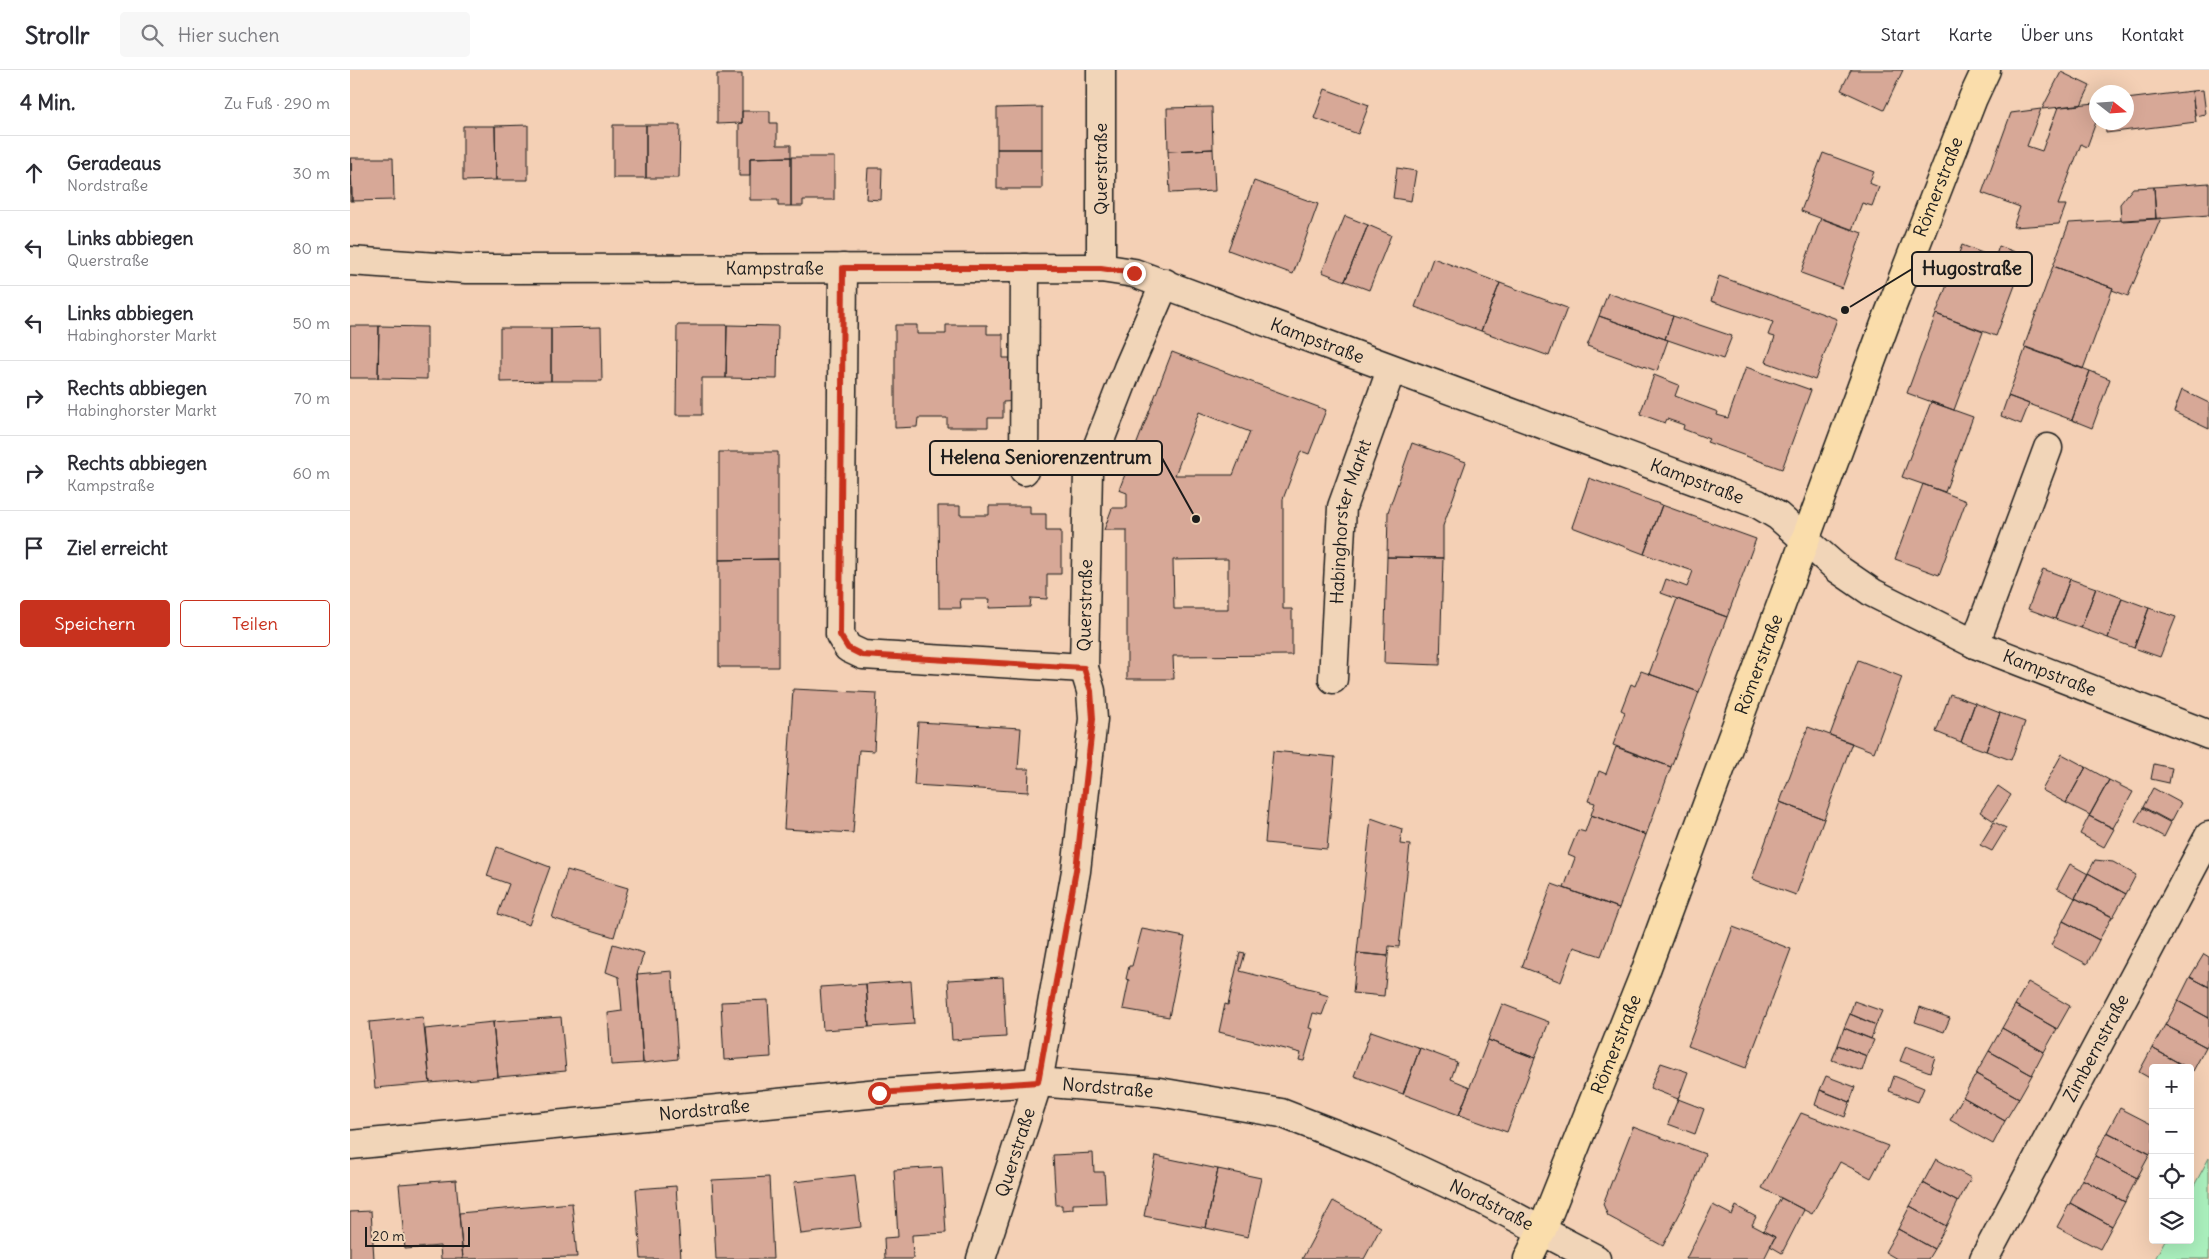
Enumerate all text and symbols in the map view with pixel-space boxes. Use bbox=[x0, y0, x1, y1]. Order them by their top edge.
search box bbox=[120, 12, 470, 57]
text: Strollr bbox=[25, 20, 90, 50]
icon: search bbox=[138, 21, 166, 49]
text: Hier suchen bbox=[178, 23, 280, 47]
text: Start bbox=[1881, 23, 1920, 46]
text: Karte bbox=[1948, 23, 1993, 46]
text: Über uns bbox=[2021, 23, 2093, 46]
text: Kontakt bbox=[2121, 23, 2184, 46]
north arrow bbox=[2089, 85, 2134, 130]
text: 4 Min. bbox=[20, 89, 75, 116]
text: Zu Fuß · 290 m bbox=[224, 93, 330, 113]
street label: Querstraße bbox=[1089, 123, 1112, 215]
street label: Römerstraße bbox=[1908, 134, 1968, 240]
text: Geradeaus bbox=[67, 151, 161, 175]
icon: ahead bbox=[20, 159, 48, 187]
text: 30 m bbox=[293, 163, 330, 183]
text: Nordstraße bbox=[67, 175, 148, 195]
text: Links abbiegen bbox=[67, 226, 194, 250]
icon: left bbox=[20, 234, 48, 262]
text: 80 m bbox=[292, 238, 330, 258]
text: Querstraße bbox=[67, 250, 149, 270]
callout: Hugostraße bbox=[1912, 252, 2032, 286]
street label: Kampstraße bbox=[725, 256, 824, 280]
text: Hugostraße bbox=[1922, 256, 2022, 280]
route end bbox=[1123, 262, 1146, 285]
text: Links abbiegen bbox=[67, 301, 194, 325]
icon: left bbox=[20, 309, 48, 337]
street label: Kampstraße bbox=[1267, 312, 1368, 368]
text: 50 m bbox=[292, 313, 330, 333]
text: Habinghorster Markt bbox=[67, 325, 217, 345]
text: Rechts abbiegen bbox=[67, 376, 207, 400]
icon: right bbox=[20, 384, 48, 412]
text: 70 m bbox=[294, 388, 330, 408]
text: Habinghorster Markt bbox=[67, 400, 217, 420]
street label: Habinghorster Markt bbox=[1325, 436, 1376, 605]
callout: Helena Seniorenzentrum bbox=[930, 441, 1162, 475]
text: Helena Seniorenzentrum bbox=[940, 445, 1152, 469]
text: Rechts abbiegen bbox=[67, 451, 207, 475]
street label: Kampstraße bbox=[1647, 453, 1747, 509]
icon: right bbox=[20, 459, 48, 487]
text: 60 m bbox=[292, 463, 330, 483]
text: Kampstraße bbox=[67, 475, 155, 495]
icon: arrive bbox=[20, 534, 48, 562]
text: Ziel erreicht bbox=[67, 536, 168, 560]
street label: Querstraße bbox=[1072, 559, 1097, 652]
button: Speichern bbox=[20, 600, 170, 647]
button: Teilen bbox=[180, 600, 330, 647]
street label: Römerstraße bbox=[1729, 611, 1788, 718]
street label: Kampstraße bbox=[2000, 644, 2100, 701]
street label: Zimbernstraße bbox=[2058, 990, 2134, 1106]
street label: Römerstraße bbox=[1585, 991, 1646, 1098]
map controls bbox=[2149, 1064, 2194, 1244]
button: + bbox=[2149, 1064, 2194, 1109]
street label: Nordstraße bbox=[1061, 1072, 1154, 1102]
route start bbox=[868, 1082, 891, 1105]
street label: Nordstraße bbox=[658, 1094, 751, 1126]
street label: Querstraße bbox=[990, 1105, 1040, 1200]
button: − bbox=[2149, 1109, 2194, 1154]
button: locate bbox=[2149, 1154, 2194, 1199]
street label: Nordstraße bbox=[1446, 1174, 1538, 1235]
button: layers bbox=[2149, 1199, 2194, 1244]
scale bar bbox=[365, 1224, 470, 1247]
text: 20 m bbox=[372, 1227, 405, 1245]

